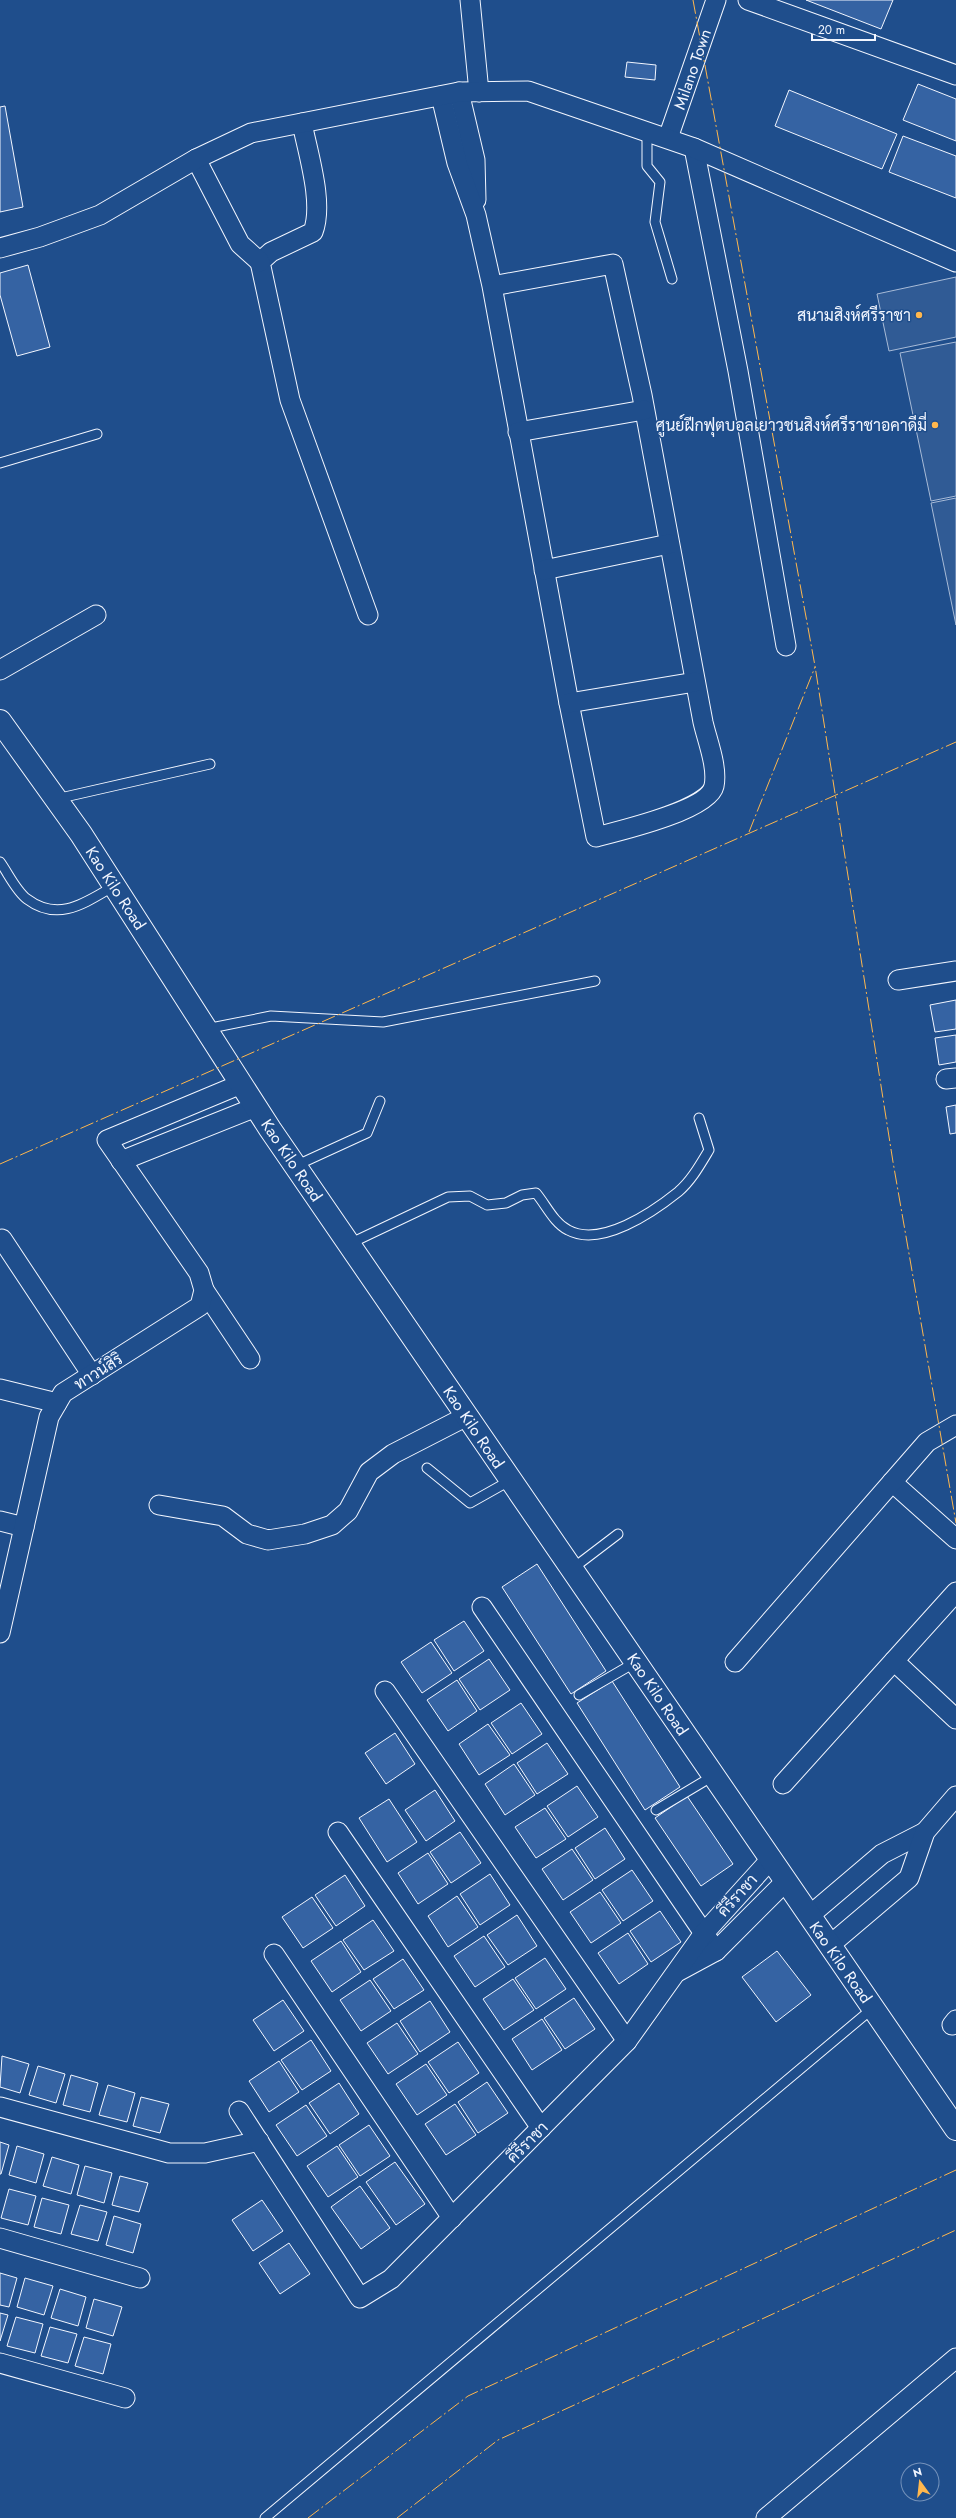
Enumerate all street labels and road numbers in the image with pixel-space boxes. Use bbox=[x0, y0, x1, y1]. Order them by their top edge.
street label: Milano Town bbox=[668, 26, 717, 113]
street label: Kao Kilo Road bbox=[80, 842, 151, 934]
street label: Kao Kilo Road bbox=[255, 1114, 328, 1206]
street label: ทาวน์สิริ bbox=[69, 1346, 127, 1395]
street label: Kao Kilo Road bbox=[437, 1381, 510, 1473]
street label: Kao Kilo Road bbox=[621, 1648, 694, 1740]
street label: คีรีราชา bbox=[712, 1869, 763, 1922]
street label: Kao Kilo Road bbox=[804, 1917, 877, 2008]
street label: คีรีราชา bbox=[501, 2116, 553, 2168]

